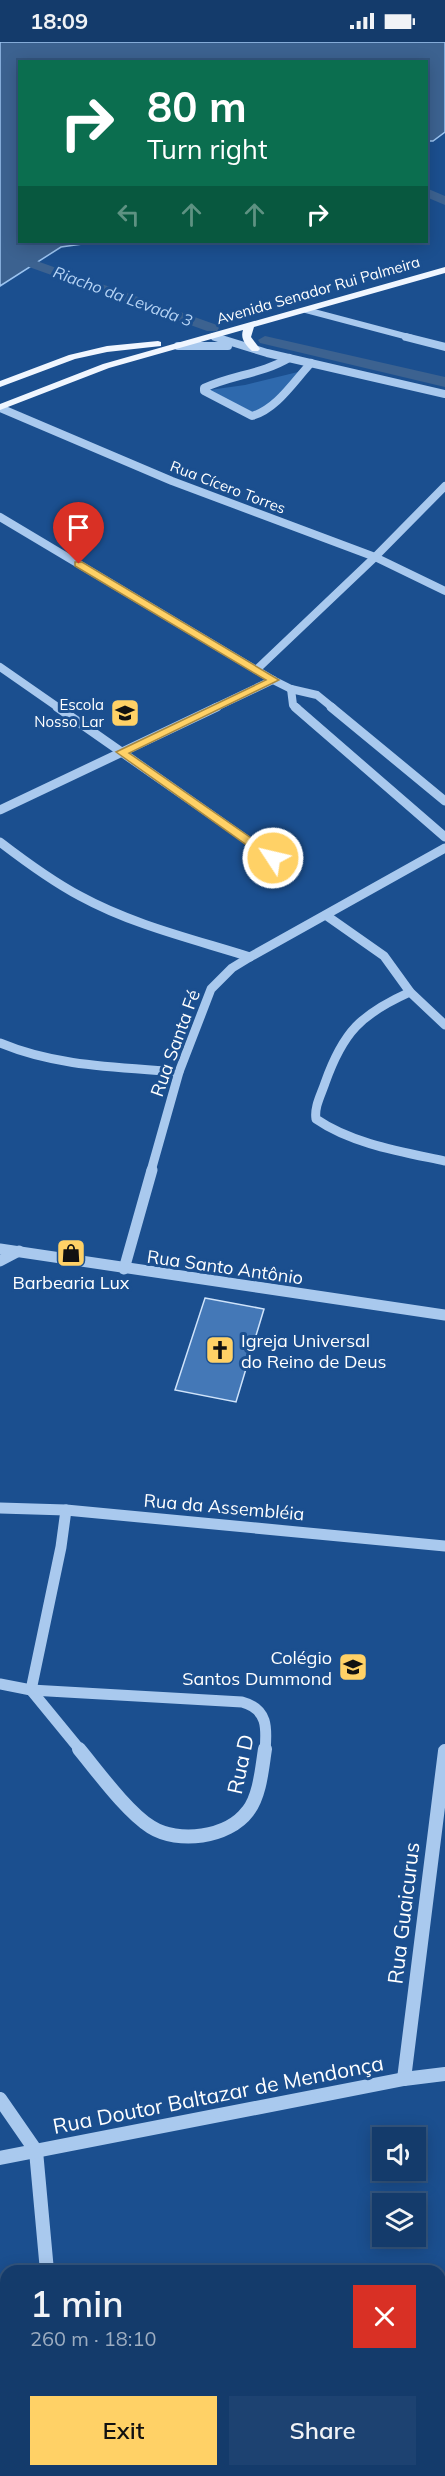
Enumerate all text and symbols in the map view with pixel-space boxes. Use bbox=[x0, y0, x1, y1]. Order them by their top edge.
text: 18:09 bbox=[30, 7, 88, 35]
text: 80 m bbox=[147, 80, 247, 133]
icon: right bbox=[48, 84, 126, 162]
text: Turn right bbox=[147, 132, 267, 166]
icon: left bbox=[112, 198, 145, 231]
icon: ahead bbox=[175, 198, 208, 231]
icon: ahead bbox=[238, 198, 271, 231]
icon: right bbox=[301, 198, 334, 231]
street label: Avenida Senador Rui Palmeira bbox=[214, 252, 422, 328]
water label: Riacho da Levada 3 bbox=[51, 262, 196, 331]
street label: Rua Cícero Torres bbox=[168, 456, 288, 518]
pin bbox=[53, 502, 104, 564]
icon: arrive bbox=[62, 511, 95, 544]
place label: Escola Nosso Lar bbox=[34, 695, 105, 731]
school or university icon: Escola Nosso Lar bbox=[109, 697, 141, 729]
position arrow bbox=[241, 826, 305, 890]
street label: Rua Santa Fé bbox=[145, 986, 205, 1100]
shop icon: Barbearia Lux bbox=[55, 1237, 87, 1269]
street label: Rua Santo Antônio bbox=[145, 1245, 305, 1289]
place label: Barbearia Lux bbox=[13, 1271, 130, 1294]
place label: Igreja Universal do Reino de Deus bbox=[241, 1329, 387, 1373]
church icon: Igreja Universal do Reino de Deus bbox=[204, 1334, 236, 1366]
street label: Rua da Assembléia bbox=[143, 1489, 305, 1525]
place label: Colégio Santos Dummond bbox=[182, 1646, 332, 1690]
school or university icon: Colégio Santos Dummond bbox=[337, 1651, 369, 1683]
street label: Rua D bbox=[221, 1732, 259, 1796]
street label: Rua Guaicurus bbox=[381, 1841, 425, 1985]
street label: Rua Doutor Baltazar de Mendonça bbox=[50, 2049, 386, 2139]
map controls bbox=[372, 2127, 426, 2247]
button: sound bbox=[372, 2127, 426, 2181]
button: layers bbox=[372, 2193, 426, 2247]
text: 1 min bbox=[30, 2281, 124, 2326]
button: close bbox=[353, 2285, 416, 2348]
text: 260 m · 18:10 bbox=[30, 2326, 156, 2351]
button: Exit bbox=[30, 2396, 217, 2465]
button: Share bbox=[229, 2396, 416, 2465]

